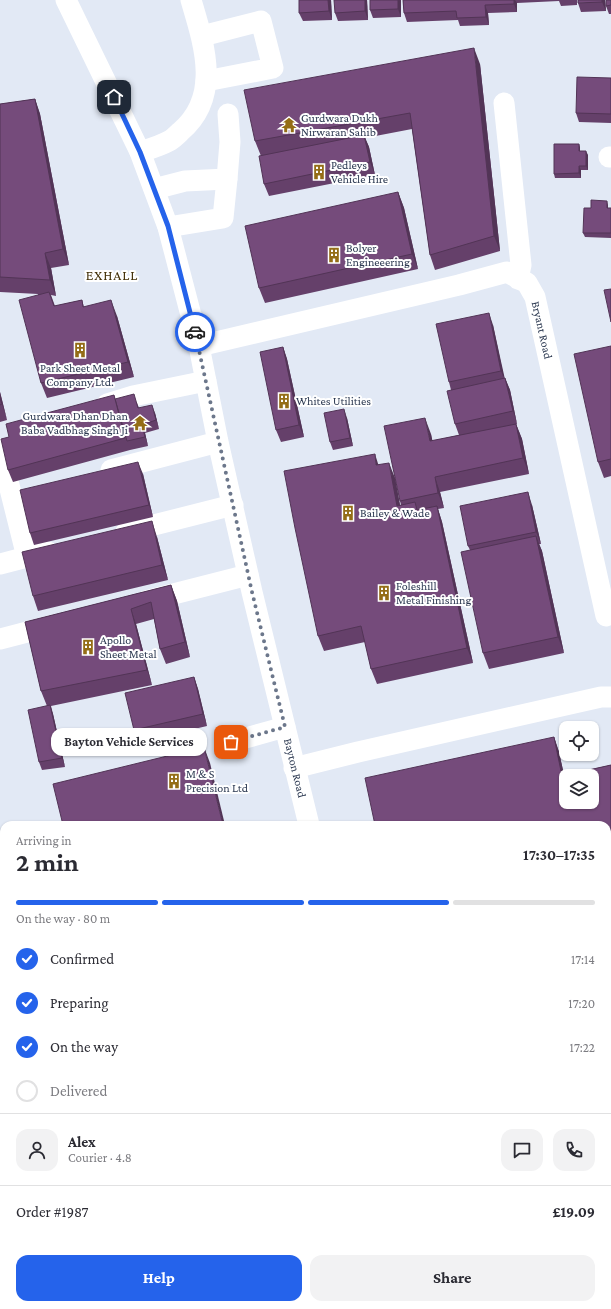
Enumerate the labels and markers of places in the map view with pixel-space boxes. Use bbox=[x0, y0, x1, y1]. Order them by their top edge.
pin bbox=[97, 80, 131, 114]
place label: Gurdwara Dukh Nirwaran Sahib bbox=[301, 111, 379, 139]
temple icon: Gurdwara Dukh Nirwaran Sahib bbox=[280, 116, 298, 134]
place label: Pedleys Vehicle Hire bbox=[331, 158, 388, 186]
building icon: Pedleys Vehicle Hire bbox=[310, 163, 328, 181]
place label: Bolyer Engineeering bbox=[346, 241, 410, 269]
building icon: Bolyer Engineeering bbox=[325, 246, 343, 264]
building icon: Park Sheet Metal Company Ltd. bbox=[71, 341, 89, 359]
place label: Park Sheet Metal Company Ltd. bbox=[40, 361, 120, 389]
building icon: Whites Utilities bbox=[275, 392, 293, 410]
place label: Whites Utilities bbox=[296, 394, 371, 408]
place label: Gurdwara Dhan Dhan Baba Vadbhag Singh Ji bbox=[21, 409, 129, 437]
temple icon: Gurdwara Dhan Dhan Baba Vadbhag Singh Ji bbox=[131, 414, 149, 432]
building icon: Bailey & Wade bbox=[339, 504, 357, 522]
place label: Bailey & Wade bbox=[360, 506, 430, 520]
place label: Foleshill Metal Finishing bbox=[396, 579, 471, 607]
building icon: Foleshill Metal Finishing bbox=[375, 584, 393, 602]
place label: Apollo Sheet Metal bbox=[100, 633, 157, 661]
building icon: Apollo Sheet Metal bbox=[79, 638, 97, 656]
pin bbox=[214, 725, 248, 759]
callout: Bayton Vehicle Services bbox=[51, 728, 207, 756]
place label: M & S Precision Ltd bbox=[186, 767, 249, 795]
building icon: M & S Precision Ltd bbox=[165, 772, 183, 790]

